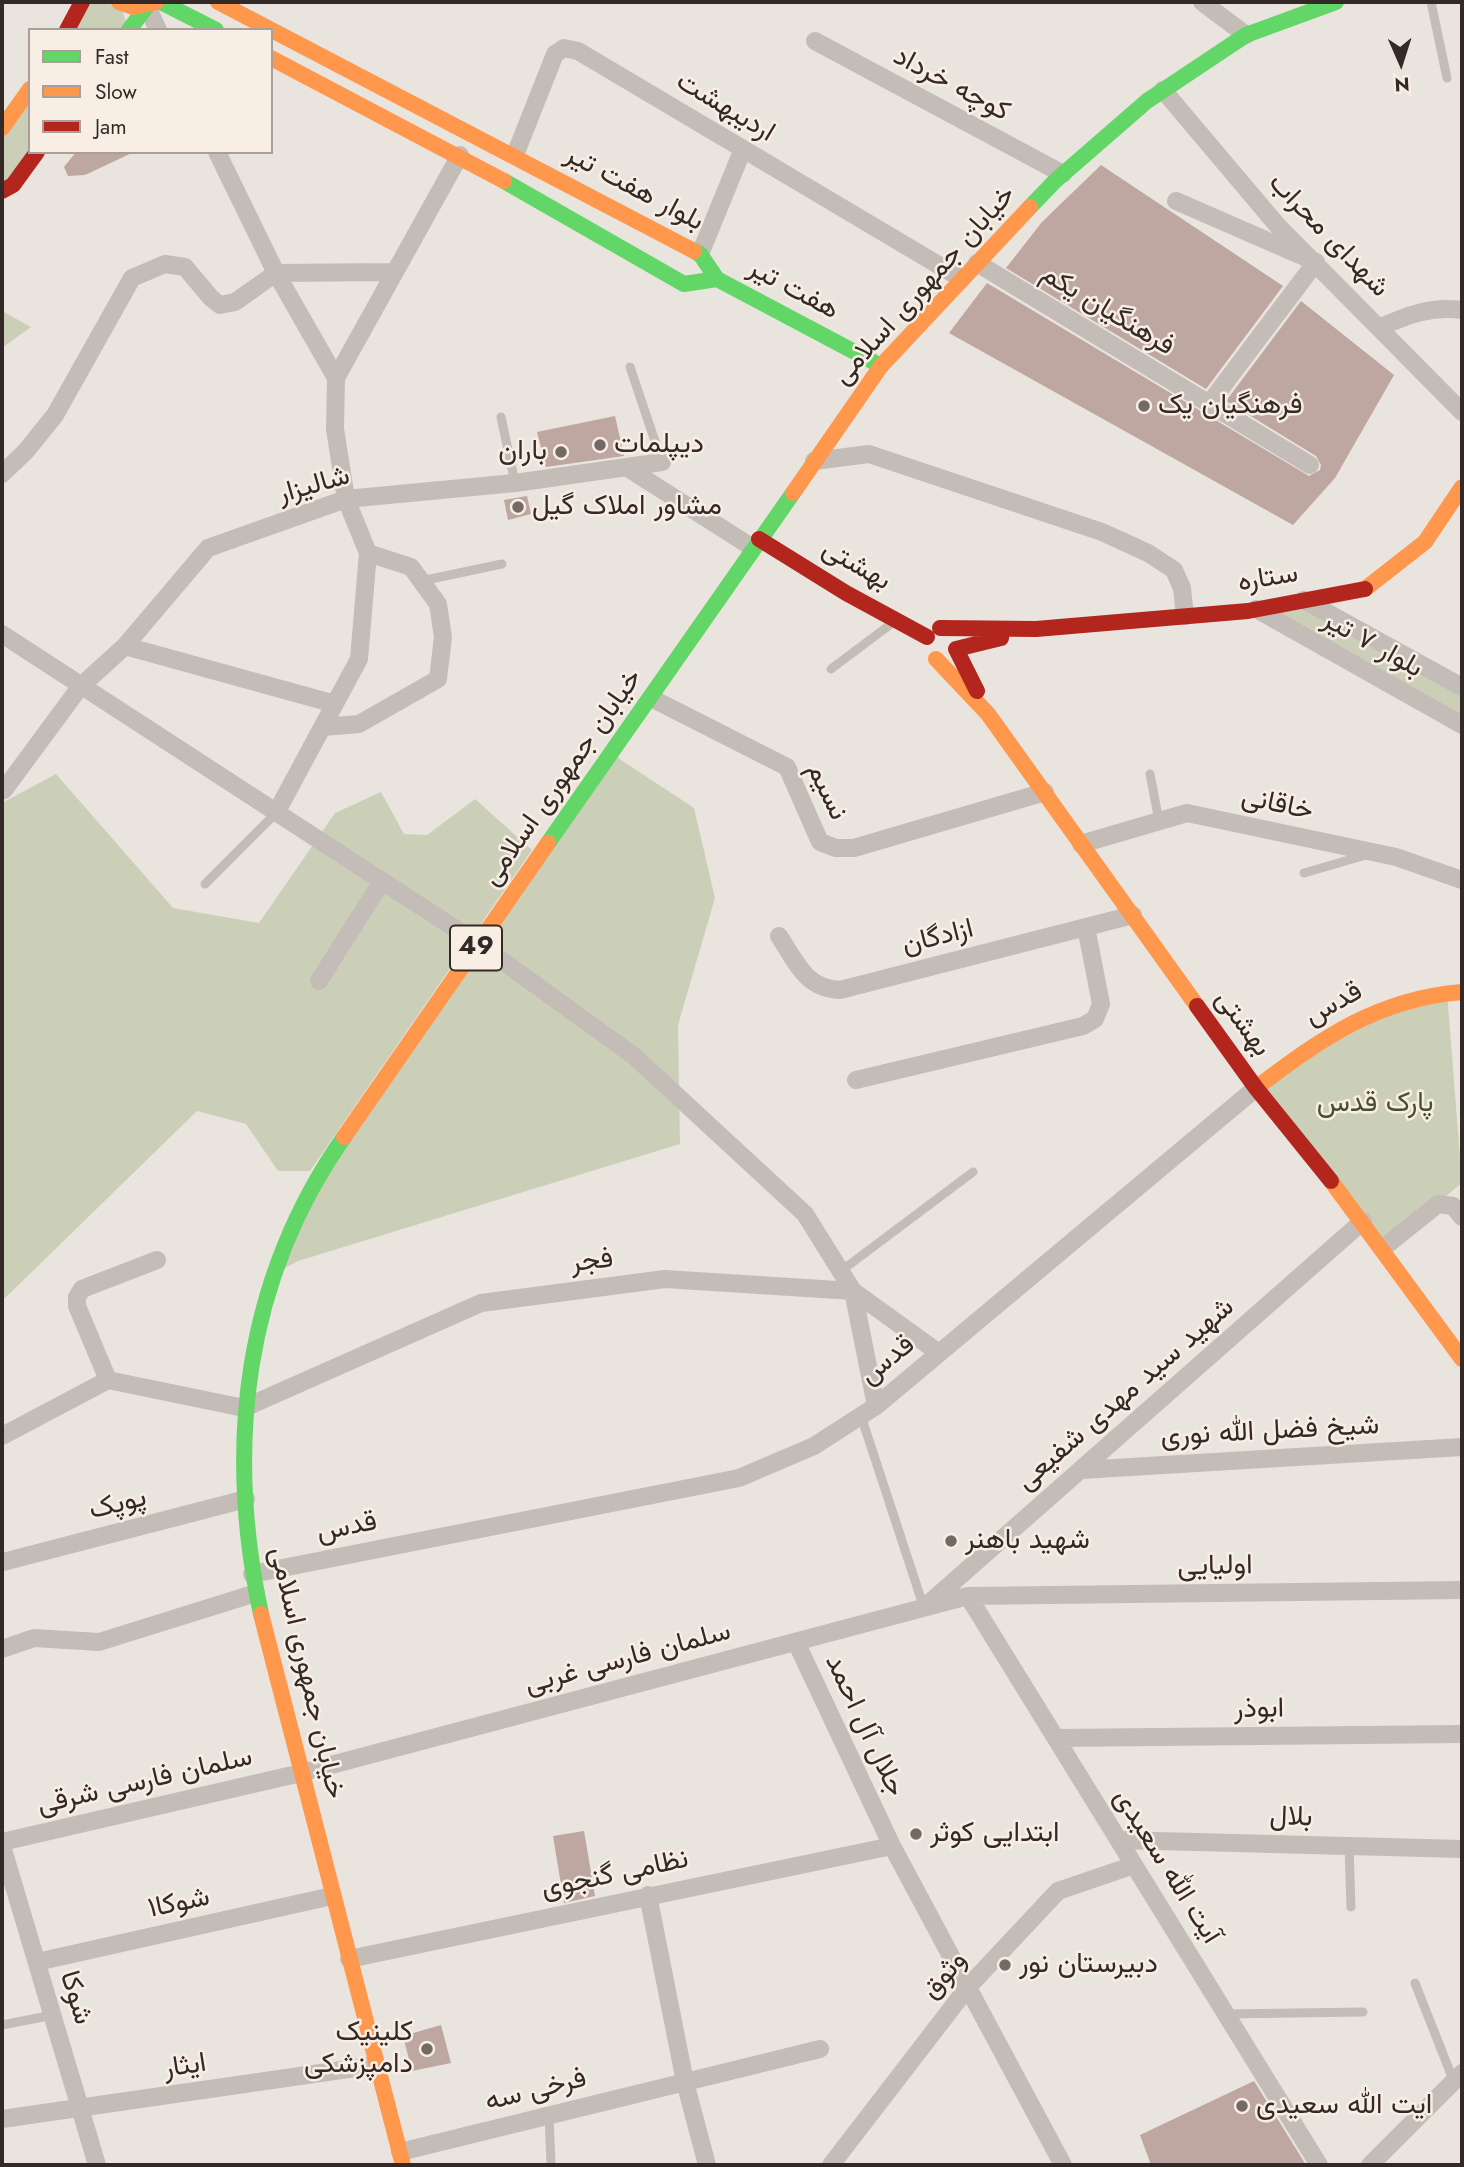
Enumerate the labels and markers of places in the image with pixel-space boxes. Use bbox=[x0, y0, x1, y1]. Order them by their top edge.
place label: فرهنگیان یک bbox=[1158, 389, 1303, 423]
marker: فرهنگیان یک bbox=[1136, 398, 1152, 414]
place label: دیپلمات bbox=[614, 428, 704, 462]
place label: باران bbox=[498, 435, 547, 469]
marker: دیپلمات bbox=[592, 437, 608, 453]
marker: باران bbox=[553, 444, 569, 460]
place label: مشاور املاک گیل bbox=[532, 490, 722, 524]
marker: مشاور املاک گیل bbox=[510, 499, 526, 515]
place label: شهید باهنر bbox=[965, 1524, 1090, 1558]
marker: شهید باهنر bbox=[943, 1533, 959, 1549]
place label: ابتدایی کوثر bbox=[930, 1817, 1060, 1851]
marker: ابتدایی کوثر bbox=[908, 1826, 924, 1842]
place label: دبیرستان نور bbox=[1019, 1948, 1158, 1982]
marker: دبیرستان نور bbox=[997, 1957, 1013, 1973]
place label: کلینیک دامپزشکی bbox=[304, 2016, 413, 2082]
marker: کلینیک دامپزشکی bbox=[419, 2041, 435, 2057]
place label: ایت الله سعیدی bbox=[1256, 2089, 1432, 2123]
marker: ایت الله سعیدی bbox=[1234, 2098, 1250, 2114]

